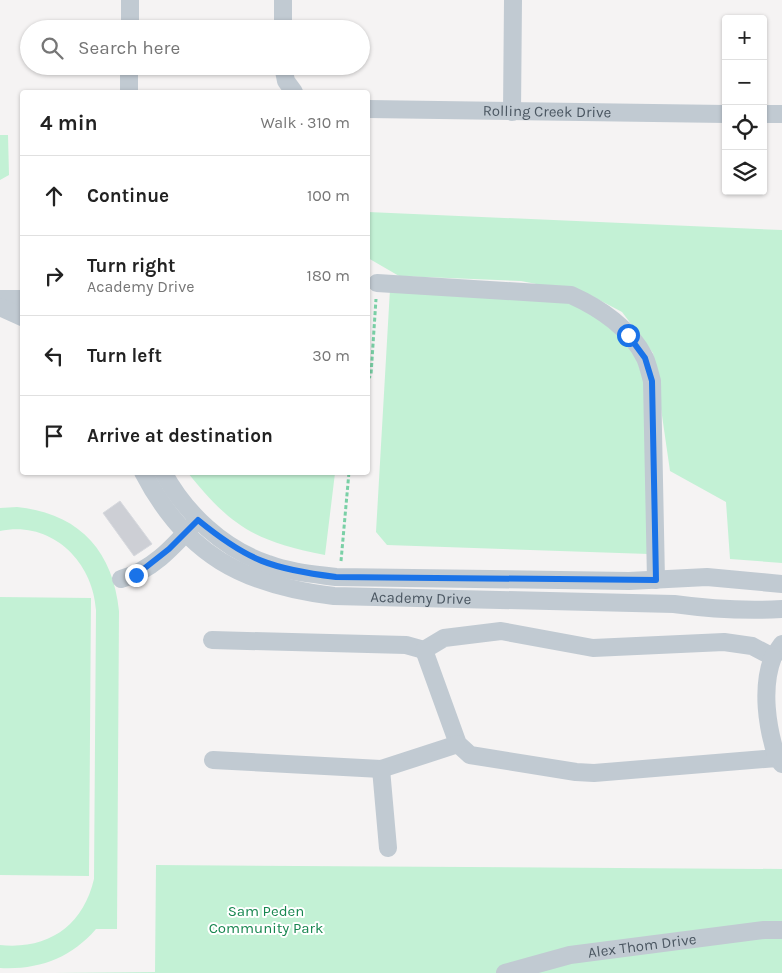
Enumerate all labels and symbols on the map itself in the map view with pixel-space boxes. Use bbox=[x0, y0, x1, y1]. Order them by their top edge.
street label: Rolling Creek Drive bbox=[483, 102, 611, 121]
route start bbox=[617, 324, 640, 347]
route end bbox=[125, 564, 148, 587]
street label: Academy Drive bbox=[370, 588, 471, 608]
park label: Sam Peden Community Park bbox=[209, 902, 323, 937]
street label: Alex Thom Drive bbox=[587, 930, 697, 962]

